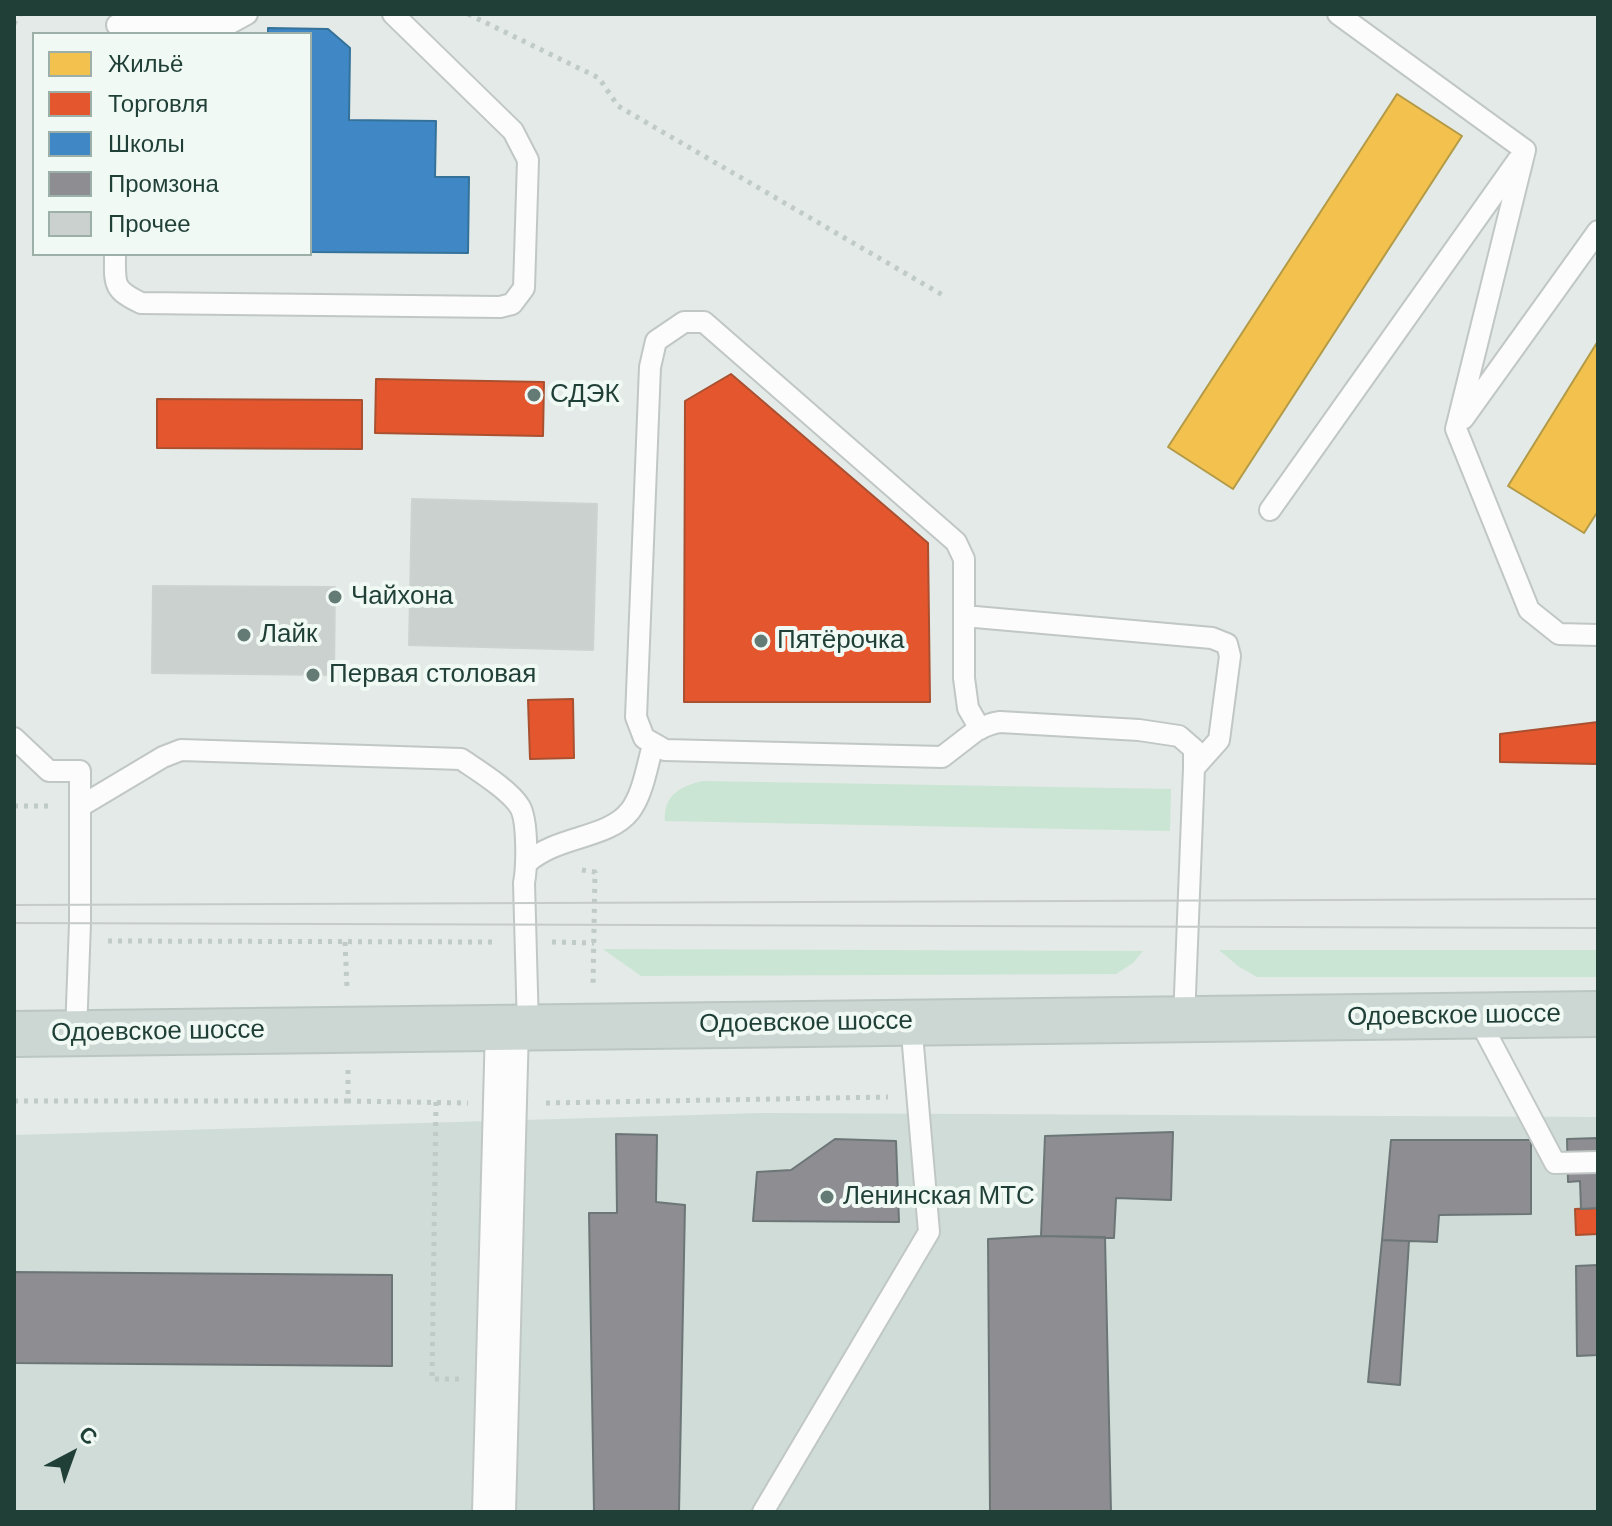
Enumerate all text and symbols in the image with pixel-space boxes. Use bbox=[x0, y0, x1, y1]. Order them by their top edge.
legend bbox=[32, 32, 312, 256]
text: Жильё bbox=[108, 50, 183, 77]
text: Торговля bbox=[108, 90, 208, 117]
text: Школы bbox=[108, 130, 185, 157]
text: Промзона bbox=[108, 170, 219, 197]
text: Прочее bbox=[108, 210, 191, 237]
place label: СДЭК bbox=[550, 379, 620, 411]
marker: СДЭК bbox=[525, 386, 543, 404]
place label: Чайхона bbox=[351, 581, 453, 613]
marker: Чайхона bbox=[326, 588, 344, 606]
place label: Лайк bbox=[260, 619, 317, 651]
place label: Пятёрочка bbox=[777, 625, 904, 657]
marker: Лайк bbox=[235, 626, 253, 644]
marker: Пятёрочка bbox=[752, 632, 770, 650]
place label: Первая столовая bbox=[329, 659, 536, 691]
marker: Первая столовая bbox=[304, 666, 322, 684]
street label: Одоевское шоссе bbox=[1347, 999, 1561, 1033]
street label: Одоевское шоссе bbox=[699, 1006, 913, 1040]
street label: Одоевское шоссе bbox=[51, 1015, 265, 1049]
place label: Ленинская МТС bbox=[843, 1181, 1035, 1213]
marker: Ленинская МТС bbox=[818, 1188, 836, 1206]
north arrow bbox=[32, 1414, 112, 1494]
text: С bbox=[74, 1421, 102, 1450]

